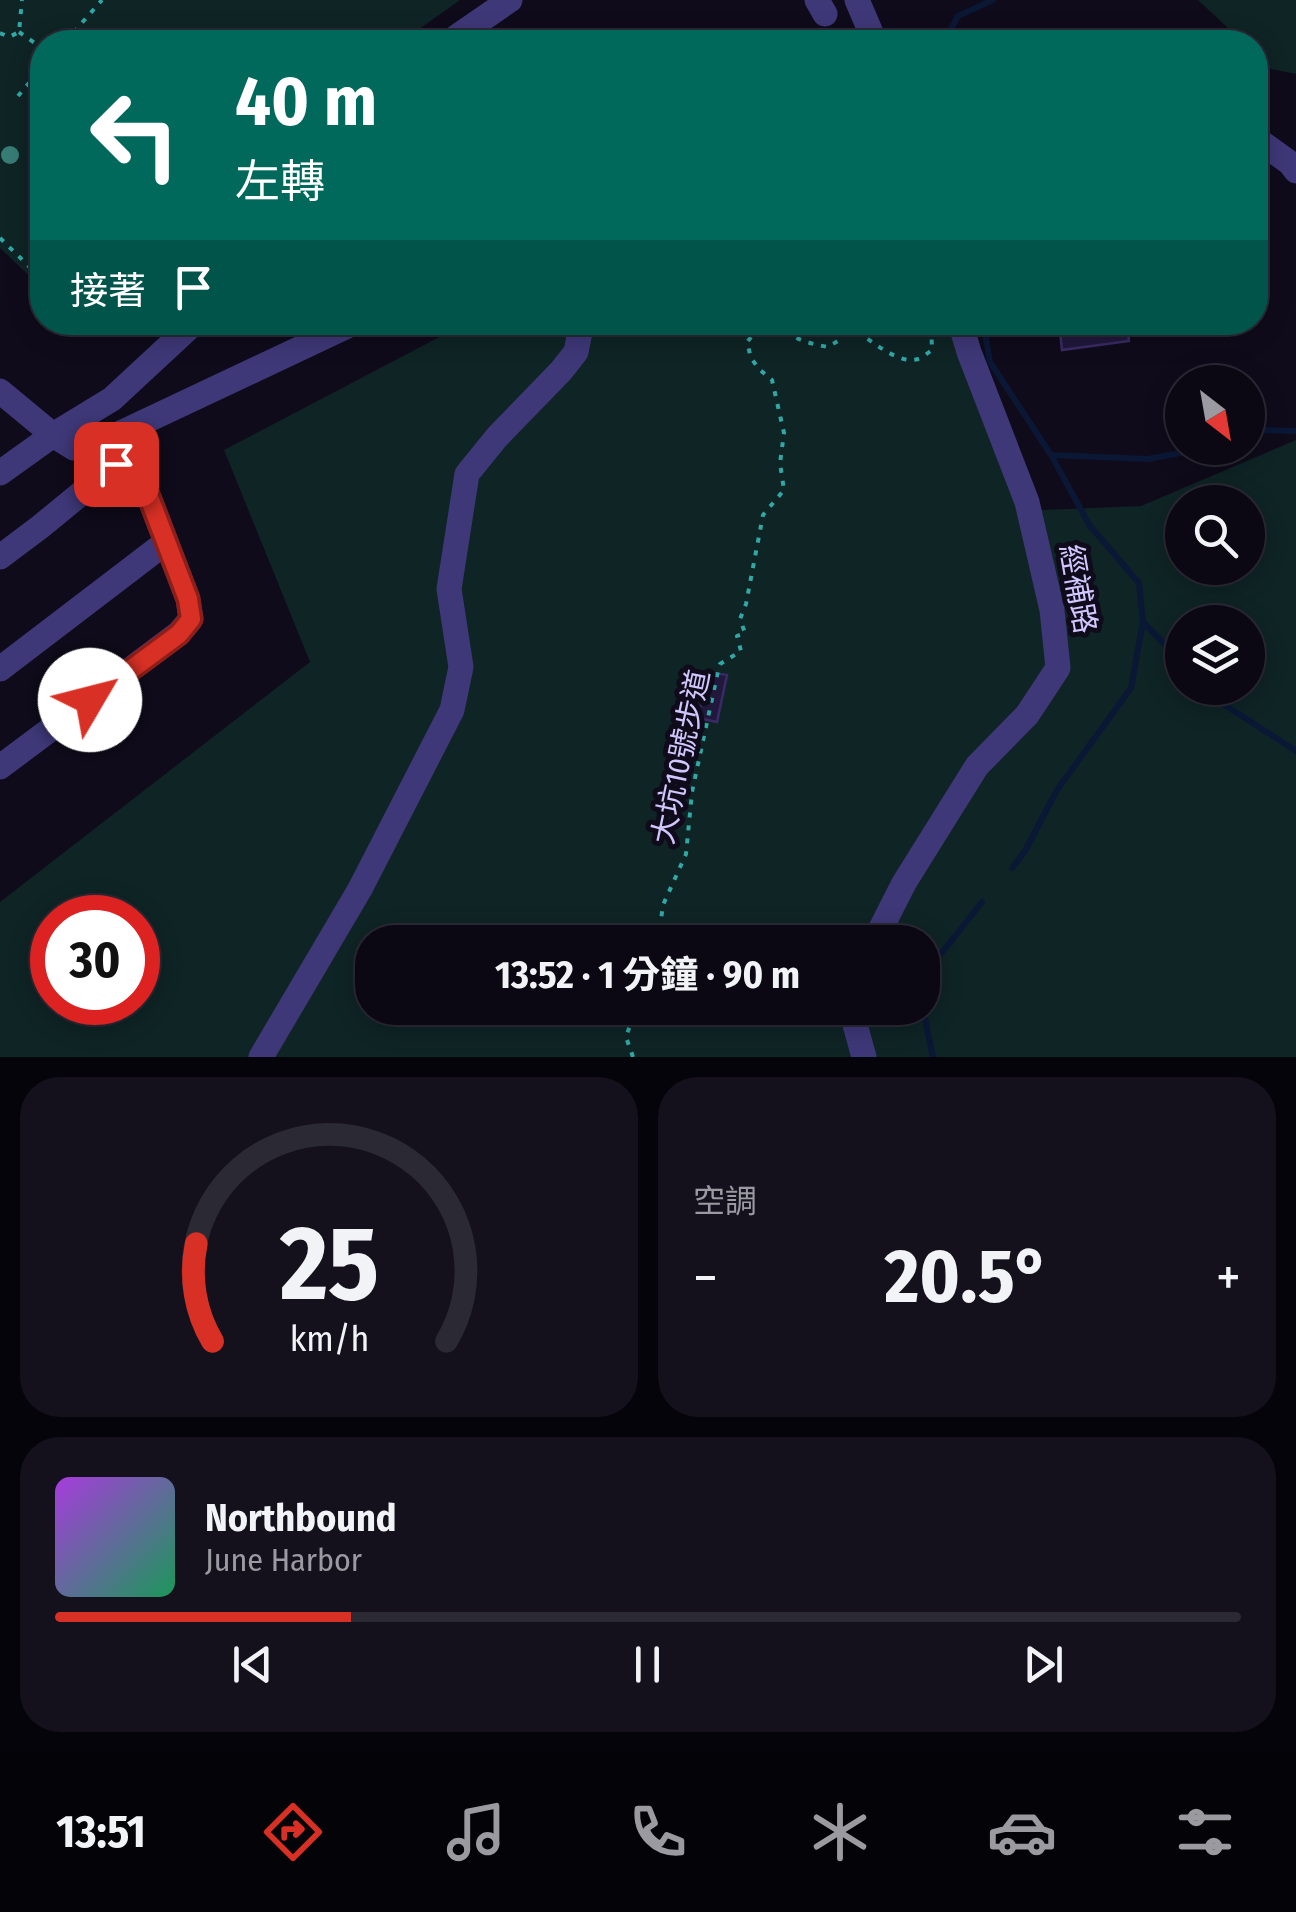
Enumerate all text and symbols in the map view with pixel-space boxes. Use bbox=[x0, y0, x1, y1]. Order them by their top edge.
text: 40 m bbox=[235, 60, 377, 144]
icon: left bbox=[70, 70, 200, 200]
text: 左轉 bbox=[235, 155, 325, 209]
icon: arrive bbox=[166, 260, 221, 315]
text: 接著 bbox=[70, 268, 146, 314]
north arrow bbox=[1165, 365, 1265, 465]
map controls bbox=[1165, 365, 1265, 705]
pin bbox=[74, 422, 159, 507]
icon: arrive bbox=[89, 437, 144, 492]
button: search bbox=[1165, 485, 1265, 585]
street label: 經補路 bbox=[1052, 542, 1104, 636]
button: layers bbox=[1165, 605, 1265, 705]
position arrow bbox=[38, 648, 142, 752]
street label: 大坑10號步道 bbox=[645, 667, 717, 847]
speed limit sign: 30 bbox=[30, 895, 160, 1025]
text: 13:52 · 1 分鐘 · 90 m bbox=[495, 952, 800, 998]
text: 空調 bbox=[693, 1182, 757, 1220]
text: 25 bbox=[278, 1202, 379, 1327]
text: 20.5° bbox=[885, 1232, 1049, 1322]
text: − bbox=[693, 1245, 718, 1311]
text: + bbox=[1216, 1245, 1241, 1311]
text: km/h bbox=[289, 1318, 369, 1360]
text: Northbound bbox=[205, 1495, 397, 1541]
text: June Harbor bbox=[205, 1541, 362, 1579]
icon: previous bbox=[225, 1637, 280, 1692]
icon: pause bbox=[620, 1637, 675, 1692]
icon: next bbox=[1016, 1637, 1071, 1692]
icon: directions bbox=[258, 1797, 328, 1867]
icon: music bbox=[441, 1797, 511, 1867]
icon: phone bbox=[623, 1797, 693, 1867]
icon: climate bbox=[805, 1797, 875, 1867]
icon: car bbox=[987, 1797, 1057, 1867]
icon: filters bbox=[1170, 1797, 1240, 1867]
text: 13:51 bbox=[56, 1805, 146, 1859]

